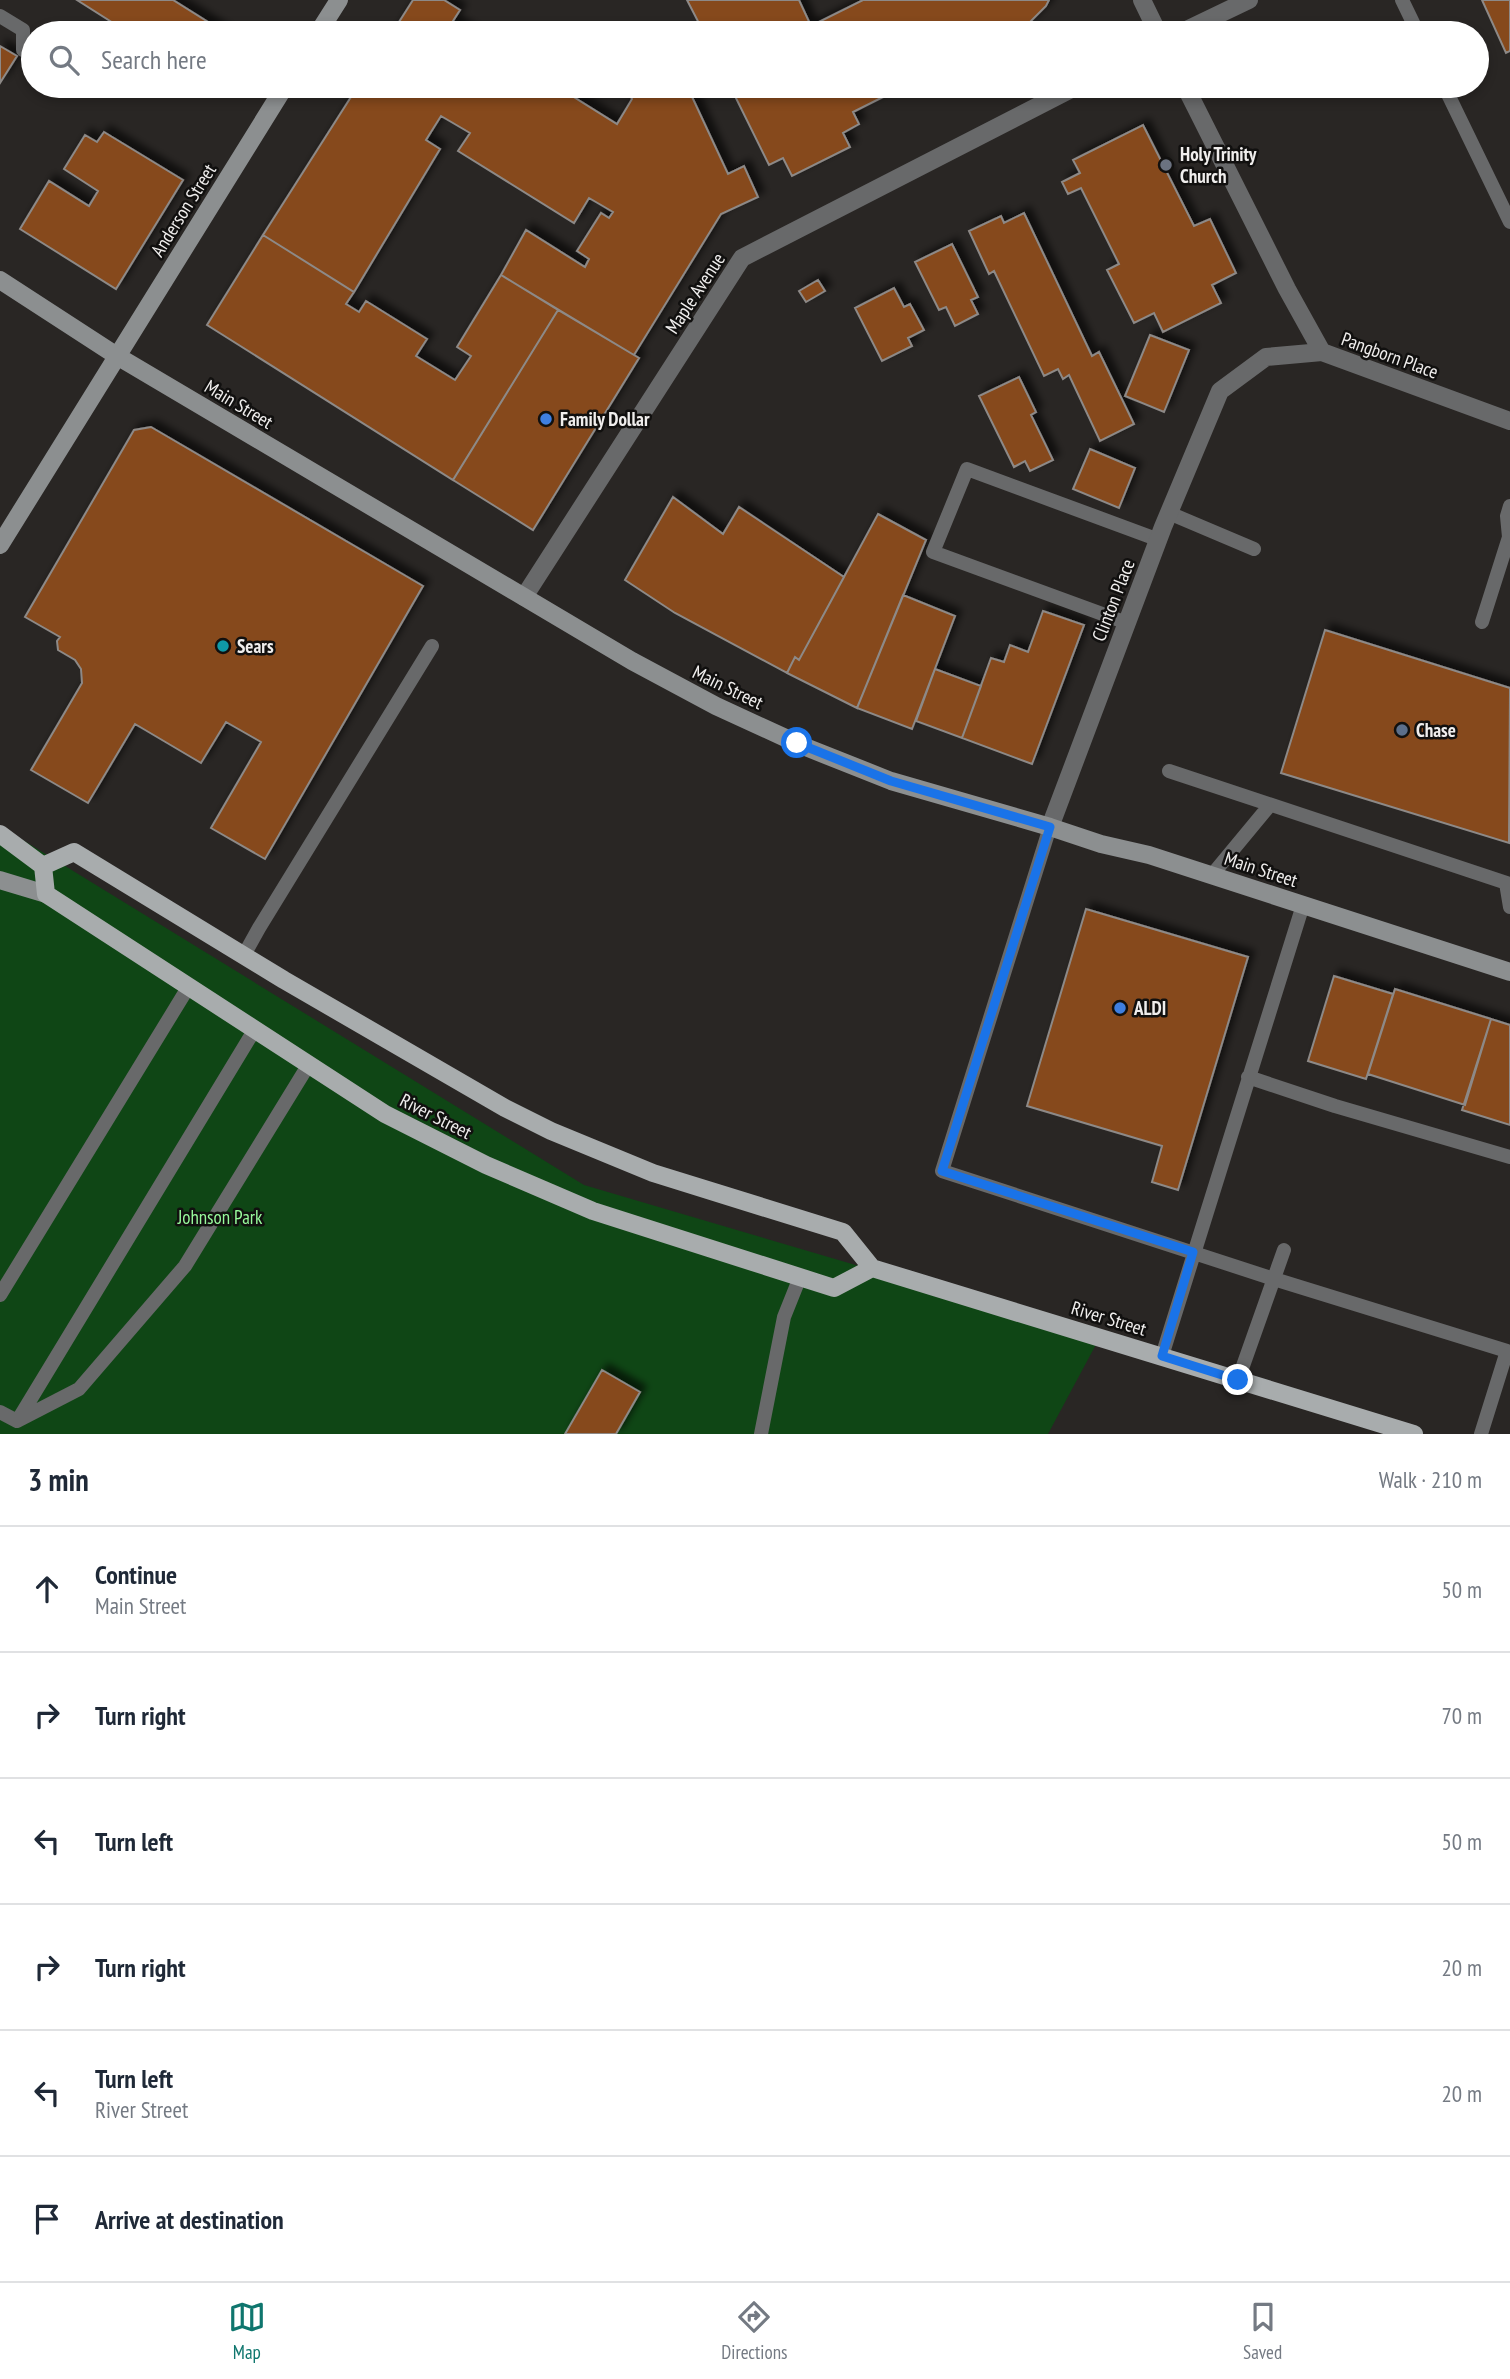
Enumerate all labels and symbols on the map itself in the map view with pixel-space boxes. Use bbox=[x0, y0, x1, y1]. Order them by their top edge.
place label: Holy Trinity Church bbox=[1180, 142, 1257, 188]
marker: Holy Trinity Church bbox=[1158, 157, 1174, 173]
street label: Anderson Street bbox=[145, 158, 221, 261]
street label: Maple Avenue bbox=[660, 248, 730, 338]
street label: Pangborn Place bbox=[1338, 326, 1442, 384]
street label: Main Street bbox=[200, 374, 278, 434]
place label: Family Dollar bbox=[560, 407, 650, 431]
marker: Family Dollar bbox=[538, 411, 554, 427]
street label: Clinton Place bbox=[1086, 555, 1140, 645]
place label: Sears bbox=[237, 634, 274, 658]
marker: Sears bbox=[215, 638, 231, 654]
street label: Main Street bbox=[689, 660, 768, 715]
place label: Chase bbox=[1416, 718, 1456, 742]
marker: Chase bbox=[1394, 722, 1410, 738]
route start bbox=[781, 727, 812, 758]
street label: Main Street bbox=[1221, 846, 1301, 892]
place label: ALDI bbox=[1133, 996, 1166, 1020]
marker: ALDI bbox=[1112, 1000, 1128, 1016]
street label: River Street bbox=[396, 1088, 476, 1145]
park label: Johnson Park bbox=[177, 1205, 263, 1229]
street label: River Street bbox=[1069, 1295, 1150, 1341]
route end bbox=[1222, 1364, 1253, 1395]

